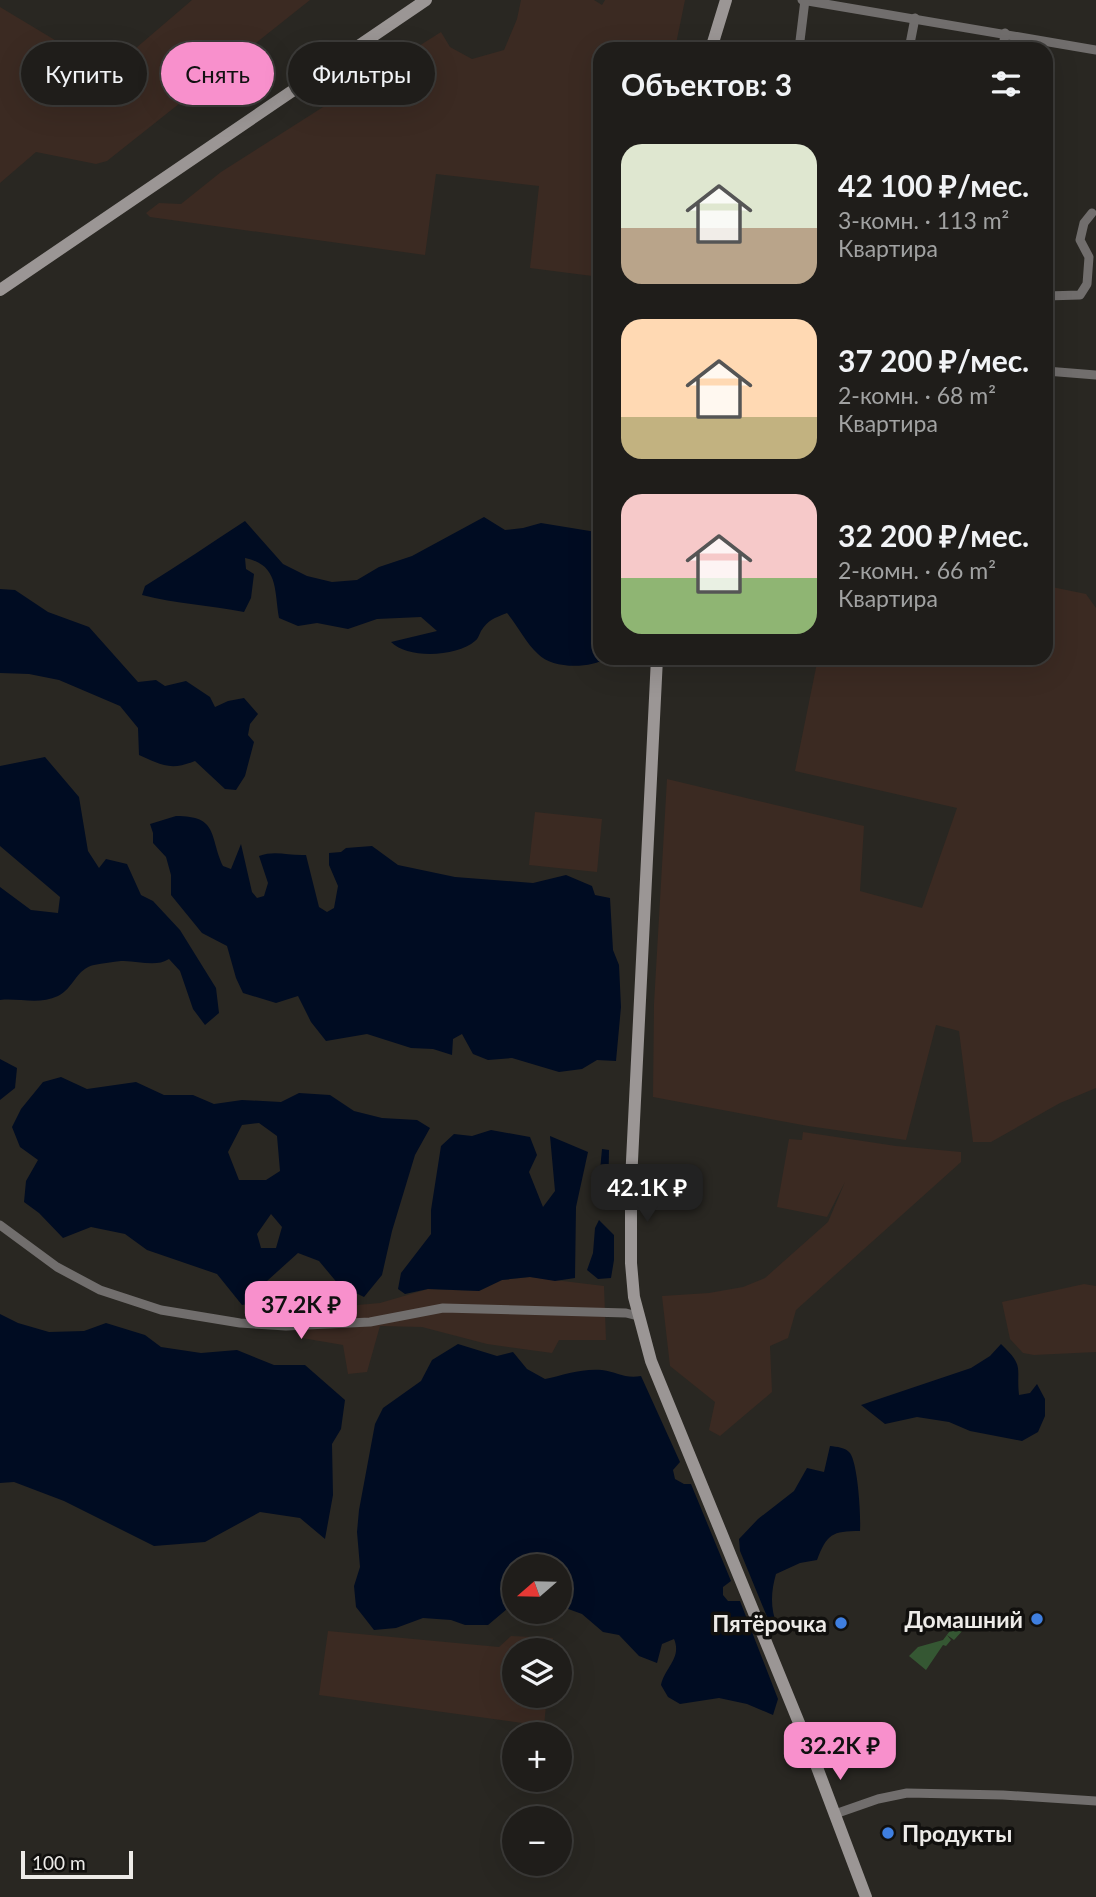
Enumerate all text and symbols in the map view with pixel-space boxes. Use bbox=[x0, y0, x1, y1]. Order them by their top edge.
chip: Купить bbox=[21, 42, 147, 105]
chip: Снять bbox=[161, 42, 274, 105]
chip: Фильтры bbox=[288, 42, 435, 105]
icon: filters bbox=[987, 65, 1025, 103]
text: Объектов: 3 bbox=[621, 66, 792, 102]
text: 42 100 ₽/мес. bbox=[838, 167, 1029, 203]
icon: home bbox=[677, 172, 761, 256]
text: 3-комн. · 113 m² bbox=[838, 206, 1009, 234]
text: Квартира bbox=[838, 234, 938, 262]
text: 37 200 ₽/мес. bbox=[838, 342, 1029, 378]
icon: home bbox=[677, 347, 761, 431]
text: 2-комн. · 68 m² bbox=[838, 381, 996, 409]
text: Квартира bbox=[838, 409, 938, 437]
text: 32 200 ₽/мес. bbox=[838, 517, 1029, 553]
icon: home bbox=[677, 522, 761, 606]
text: 2-комн. · 66 m² bbox=[838, 556, 996, 584]
text: Квартира bbox=[838, 584, 938, 612]
pin: 42.1K ₽ bbox=[582, 1164, 712, 1224]
text: 42.1K ₽ bbox=[607, 1173, 687, 1201]
pin: 37.2K ₽ bbox=[236, 1282, 366, 1341]
text: 37.2K ₽ bbox=[261, 1290, 341, 1318]
north arrow bbox=[502, 1554, 572, 1624]
map controls bbox=[502, 1554, 572, 1876]
place label: Домашний bbox=[905, 1605, 1023, 1633]
place label: Пятёрочка bbox=[712, 1609, 827, 1637]
marker: Домашний bbox=[1029, 1611, 1045, 1627]
marker: Пятёрочка bbox=[833, 1615, 849, 1631]
button: layers bbox=[502, 1638, 572, 1708]
button: + bbox=[502, 1722, 572, 1792]
pin: 32.2K ₽ bbox=[775, 1722, 905, 1782]
text: 32.2K ₽ bbox=[800, 1731, 880, 1759]
button: − bbox=[502, 1806, 572, 1876]
place label: Продукты bbox=[902, 1819, 1012, 1847]
marker: Продукты bbox=[880, 1825, 896, 1841]
scale bar bbox=[21, 1848, 133, 1880]
text: 100 m bbox=[32, 1851, 86, 1874]

